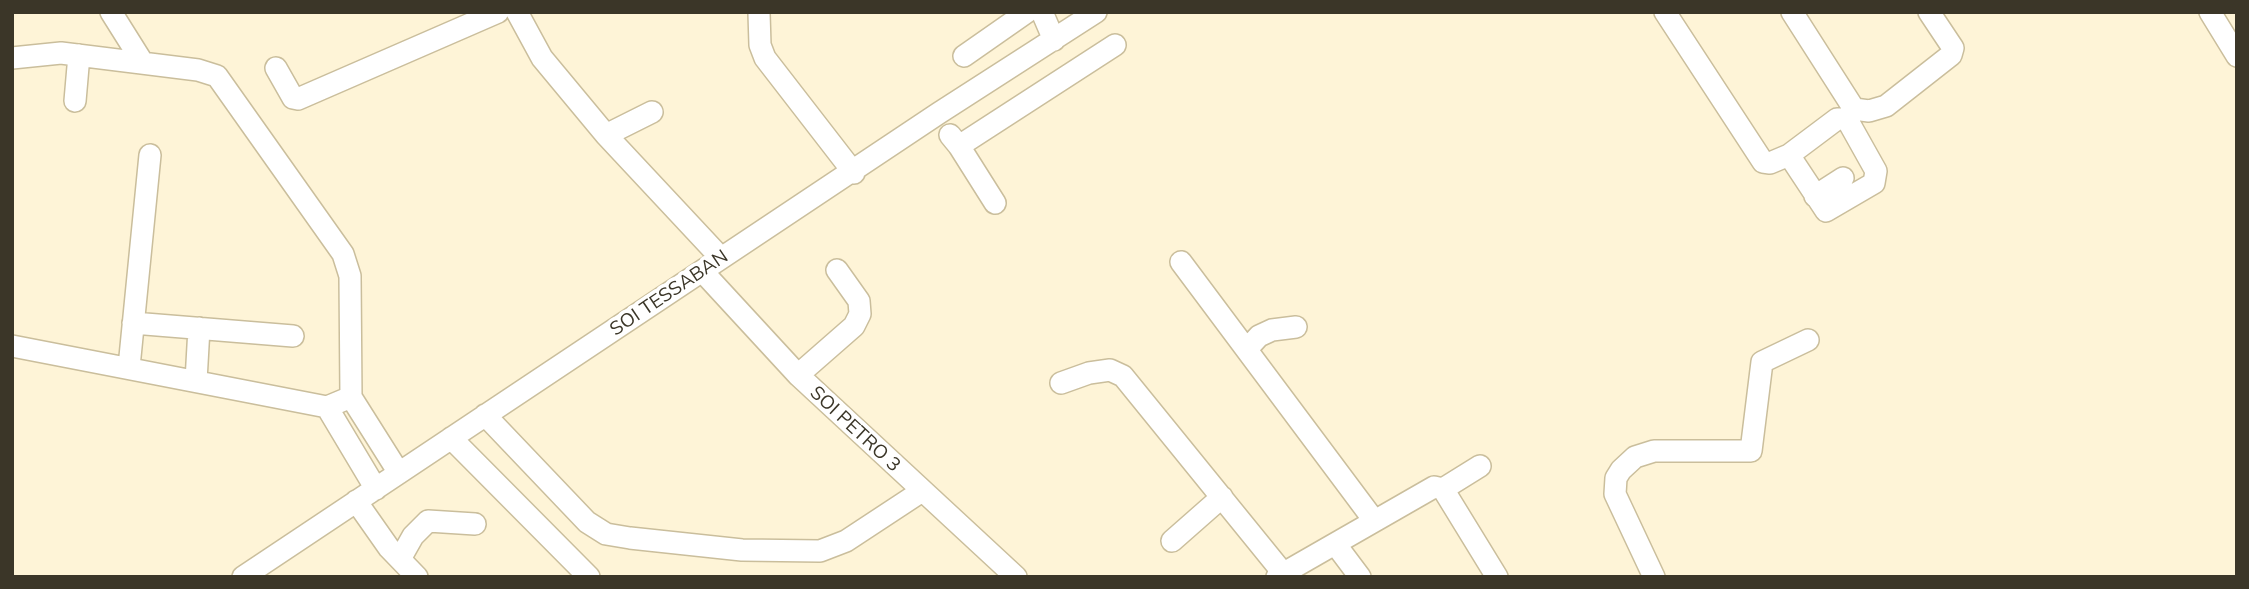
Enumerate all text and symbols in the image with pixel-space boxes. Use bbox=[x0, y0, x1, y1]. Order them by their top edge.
street label: SOI TESSABAN bbox=[606, 245, 732, 341]
street label: SOI PETRO 3 bbox=[805, 381, 905, 477]

